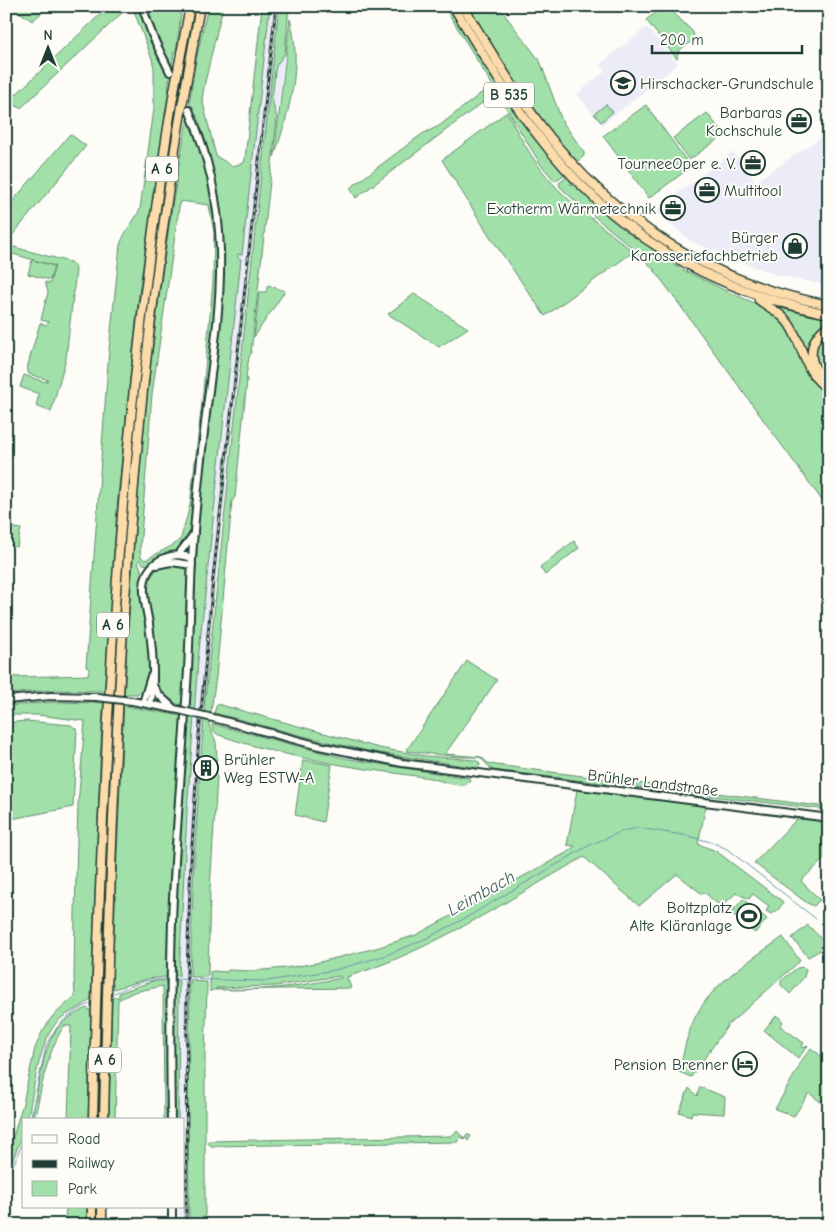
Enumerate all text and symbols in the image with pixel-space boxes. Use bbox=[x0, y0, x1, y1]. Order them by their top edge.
north arrow bbox=[22, 22, 72, 72]
scale bar bbox=[652, 22, 802, 54]
text: N bbox=[43, 27, 53, 44]
text: 200 m bbox=[660, 31, 704, 49]
school or university icon: Hirschacker-Grundschule bbox=[610, 70, 636, 96]
place label: Hirschacker-Grundschule bbox=[640, 75, 814, 93]
road number: B 535 bbox=[484, 82, 534, 108]
place label: Barbaras Kochschule bbox=[706, 104, 782, 140]
office icon: Barbaras Kochschule bbox=[786, 108, 812, 134]
office icon: TourneeOper e. V. bbox=[740, 150, 766, 176]
place label: TourneeOper e. V. bbox=[618, 155, 736, 173]
road number: A 6 bbox=[146, 156, 178, 182]
office icon: Multitool bbox=[694, 177, 720, 203]
place label: Multitool bbox=[724, 182, 782, 200]
office icon: Exotherm Wärmetechnik bbox=[660, 195, 686, 221]
place label: Exotherm Wärmetechnik bbox=[487, 200, 656, 218]
place label: Bürger Karosseriefachbetrieb bbox=[631, 229, 779, 265]
shop icon: Bürger Karosseriefachbetrieb bbox=[782, 233, 808, 259]
road number: A 6 bbox=[97, 612, 129, 638]
place label: Brühler Weg ESTW-A bbox=[224, 751, 314, 787]
building icon: Brühler Weg ESTW-A bbox=[193, 755, 219, 781]
street label: Brühler Landstraße bbox=[587, 766, 719, 800]
water label: Leimbach bbox=[444, 866, 519, 921]
place label: Boltzplatz Alte Kläranlage bbox=[630, 899, 732, 935]
sports icon: Boltzplatz Alte Kläranlage bbox=[736, 903, 762, 929]
road number: A 6 bbox=[89, 1048, 121, 1072]
hotel icon: Pension Brenner bbox=[732, 1051, 758, 1077]
place label: Pension Brenner bbox=[614, 1056, 729, 1074]
legend bbox=[22, 1118, 185, 1208]
text: Road bbox=[68, 1130, 100, 1148]
text: Railway bbox=[68, 1154, 115, 1172]
text: Park bbox=[68, 1180, 97, 1198]

